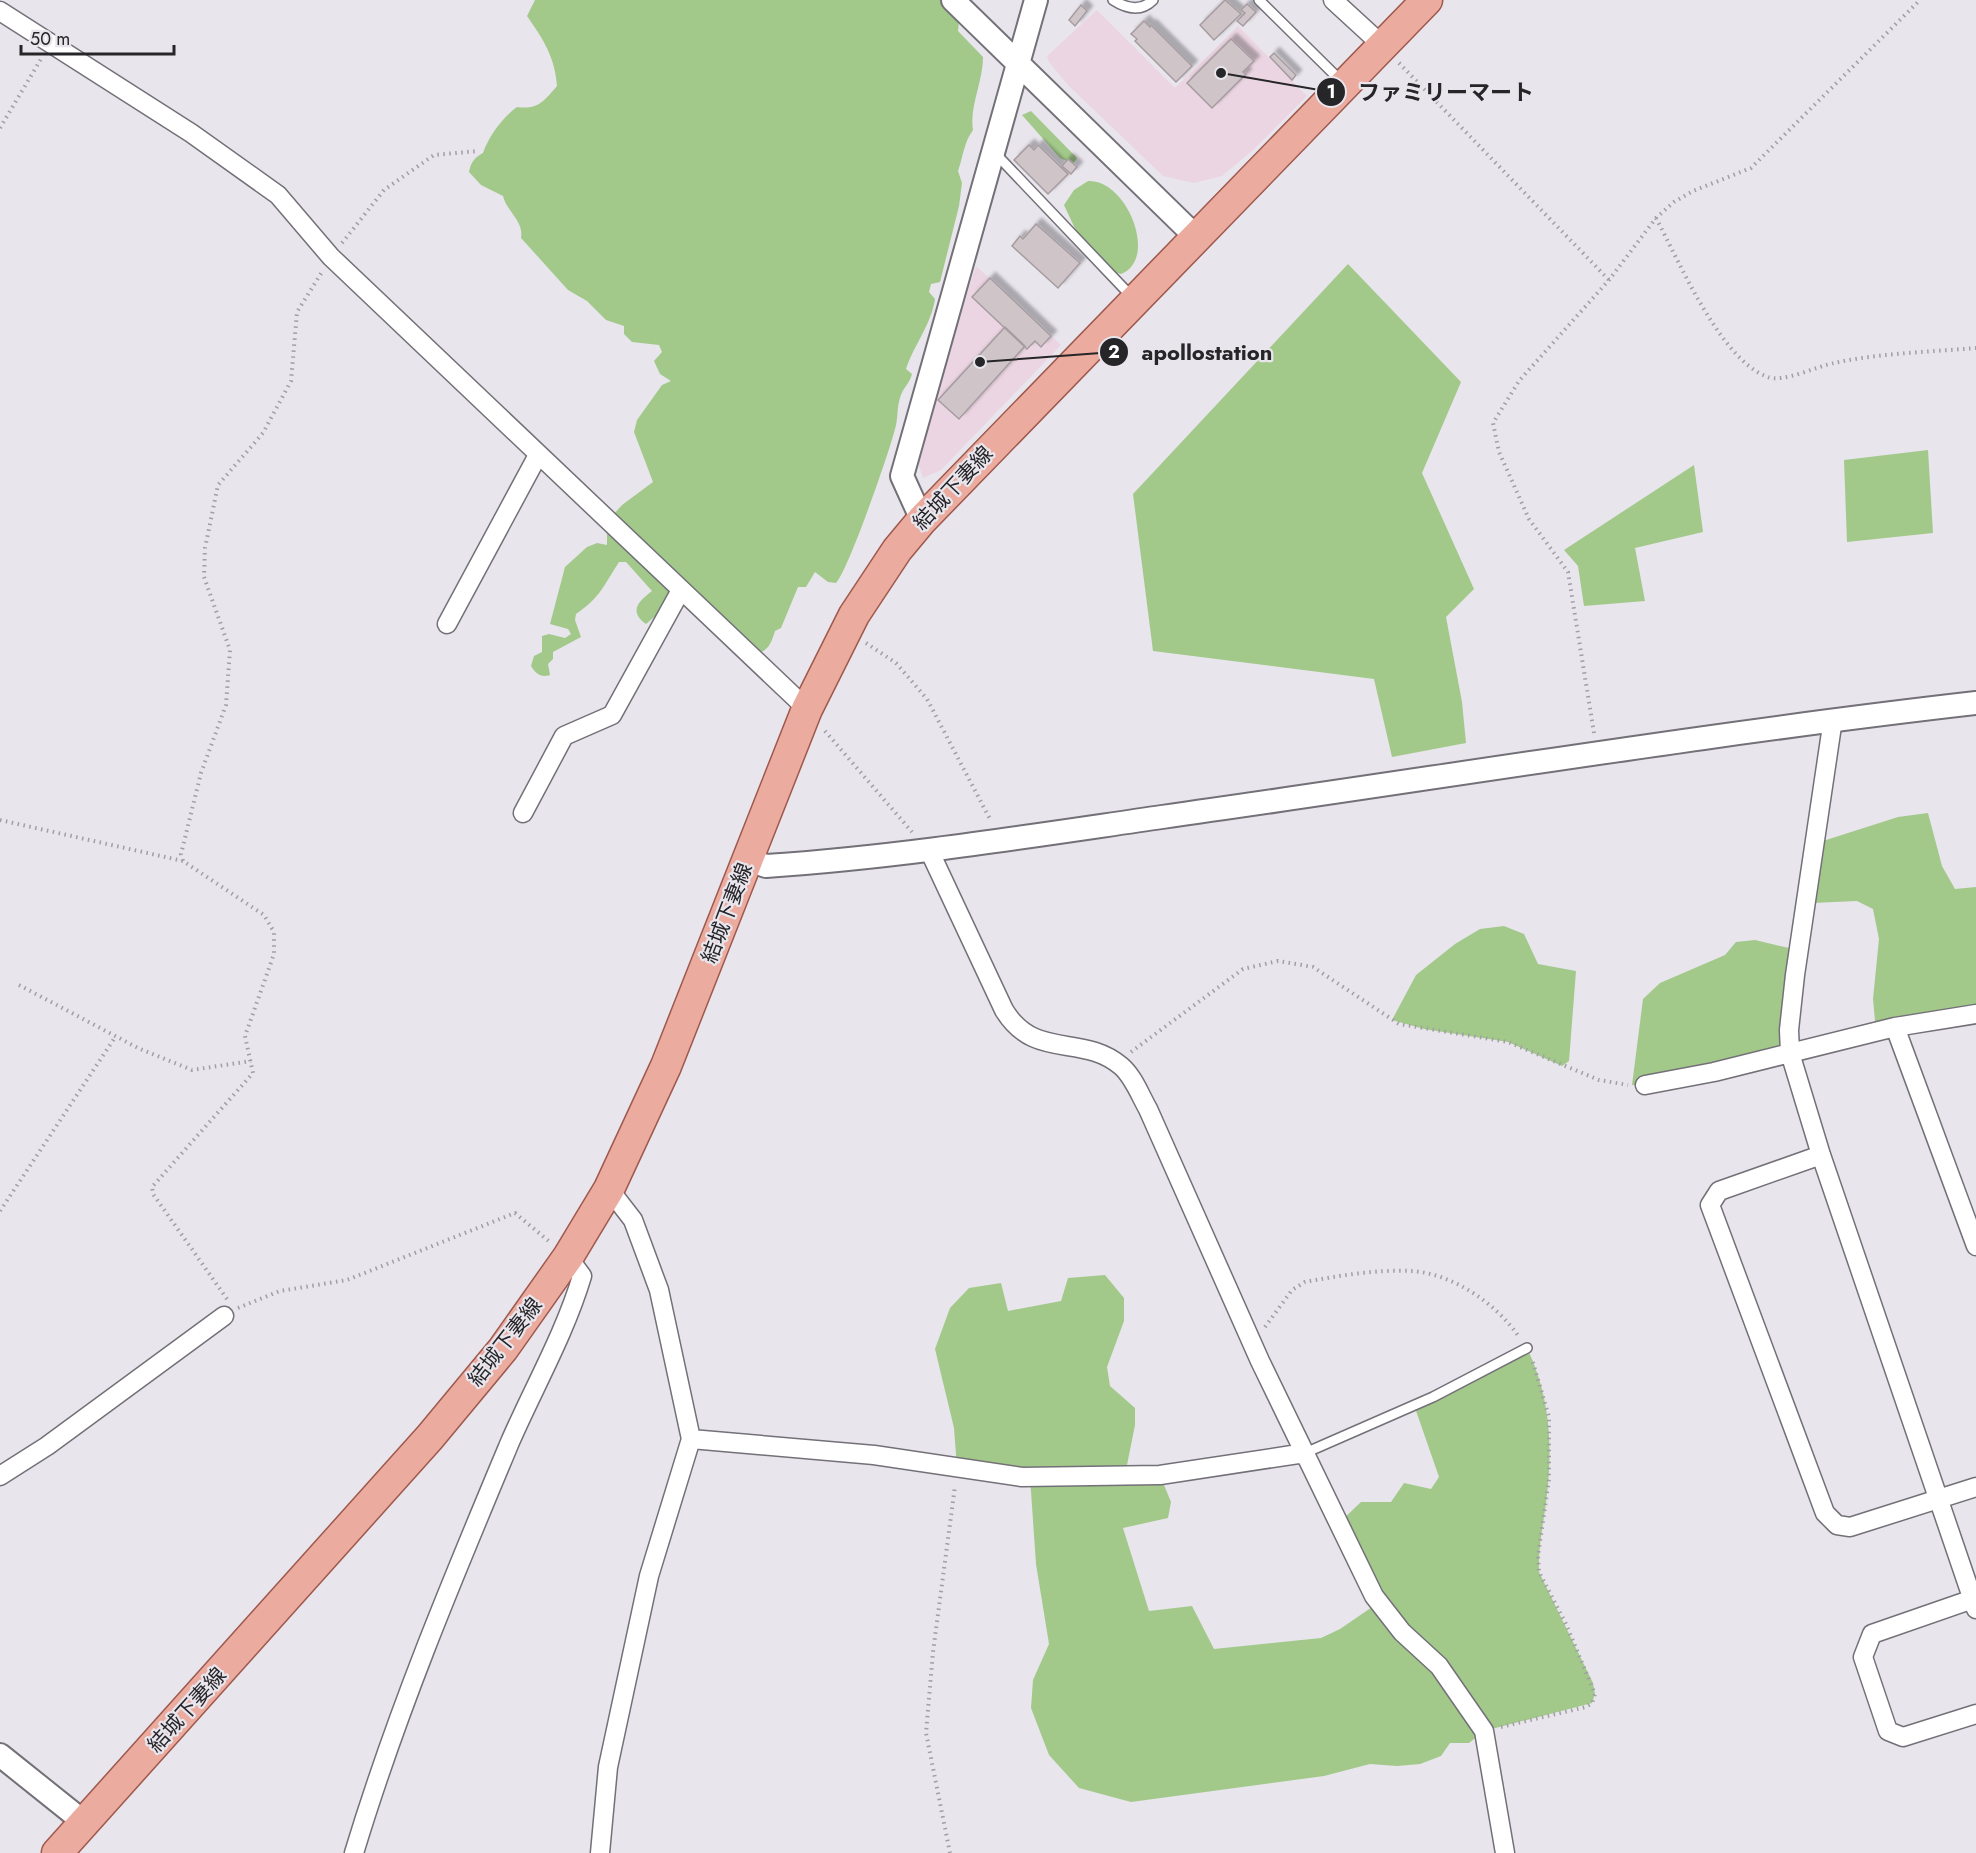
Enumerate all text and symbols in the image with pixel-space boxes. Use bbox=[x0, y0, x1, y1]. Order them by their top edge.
scale bar bbox=[21, 18, 174, 56]
text: 50 m bbox=[30, 26, 70, 52]
callout: ファミリーマート bbox=[1316, 72, 1546, 112]
text: ファミリーマート bbox=[1358, 76, 1534, 108]
text: 1 bbox=[1326, 79, 1336, 105]
callout: apollostation bbox=[1099, 332, 1284, 372]
text: apollostation bbox=[1142, 336, 1272, 368]
text: 2 bbox=[1108, 339, 1120, 365]
street label: 結城下妻線 bbox=[906, 439, 1000, 537]
street label: 結城下妻線 bbox=[694, 859, 760, 967]
street label: 結城下妻線 bbox=[461, 1291, 549, 1393]
street label: 結城下妻線 bbox=[141, 1661, 233, 1759]

